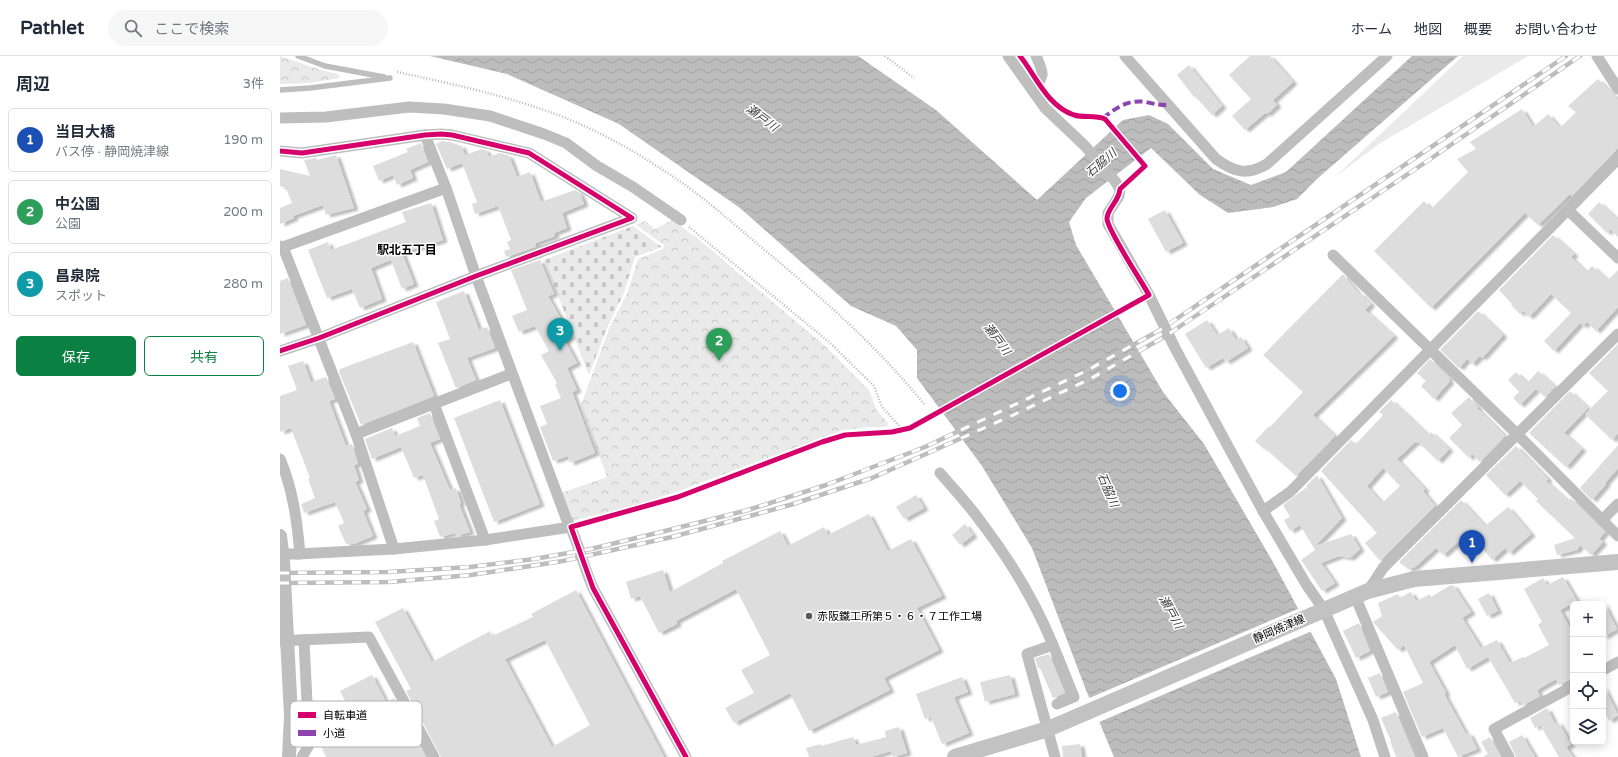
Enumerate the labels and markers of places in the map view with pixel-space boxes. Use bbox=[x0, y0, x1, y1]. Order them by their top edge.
pin: 3 bbox=[547, 318, 573, 351]
pin: 2 bbox=[706, 328, 732, 361]
pin: 1 bbox=[1459, 530, 1485, 563]
place label: 赤阪鐵工所第５・６・７工作工場 bbox=[817, 610, 982, 623]
marker: 赤阪鐵工所第５・６・７工作工場 bbox=[804, 611, 814, 621]

